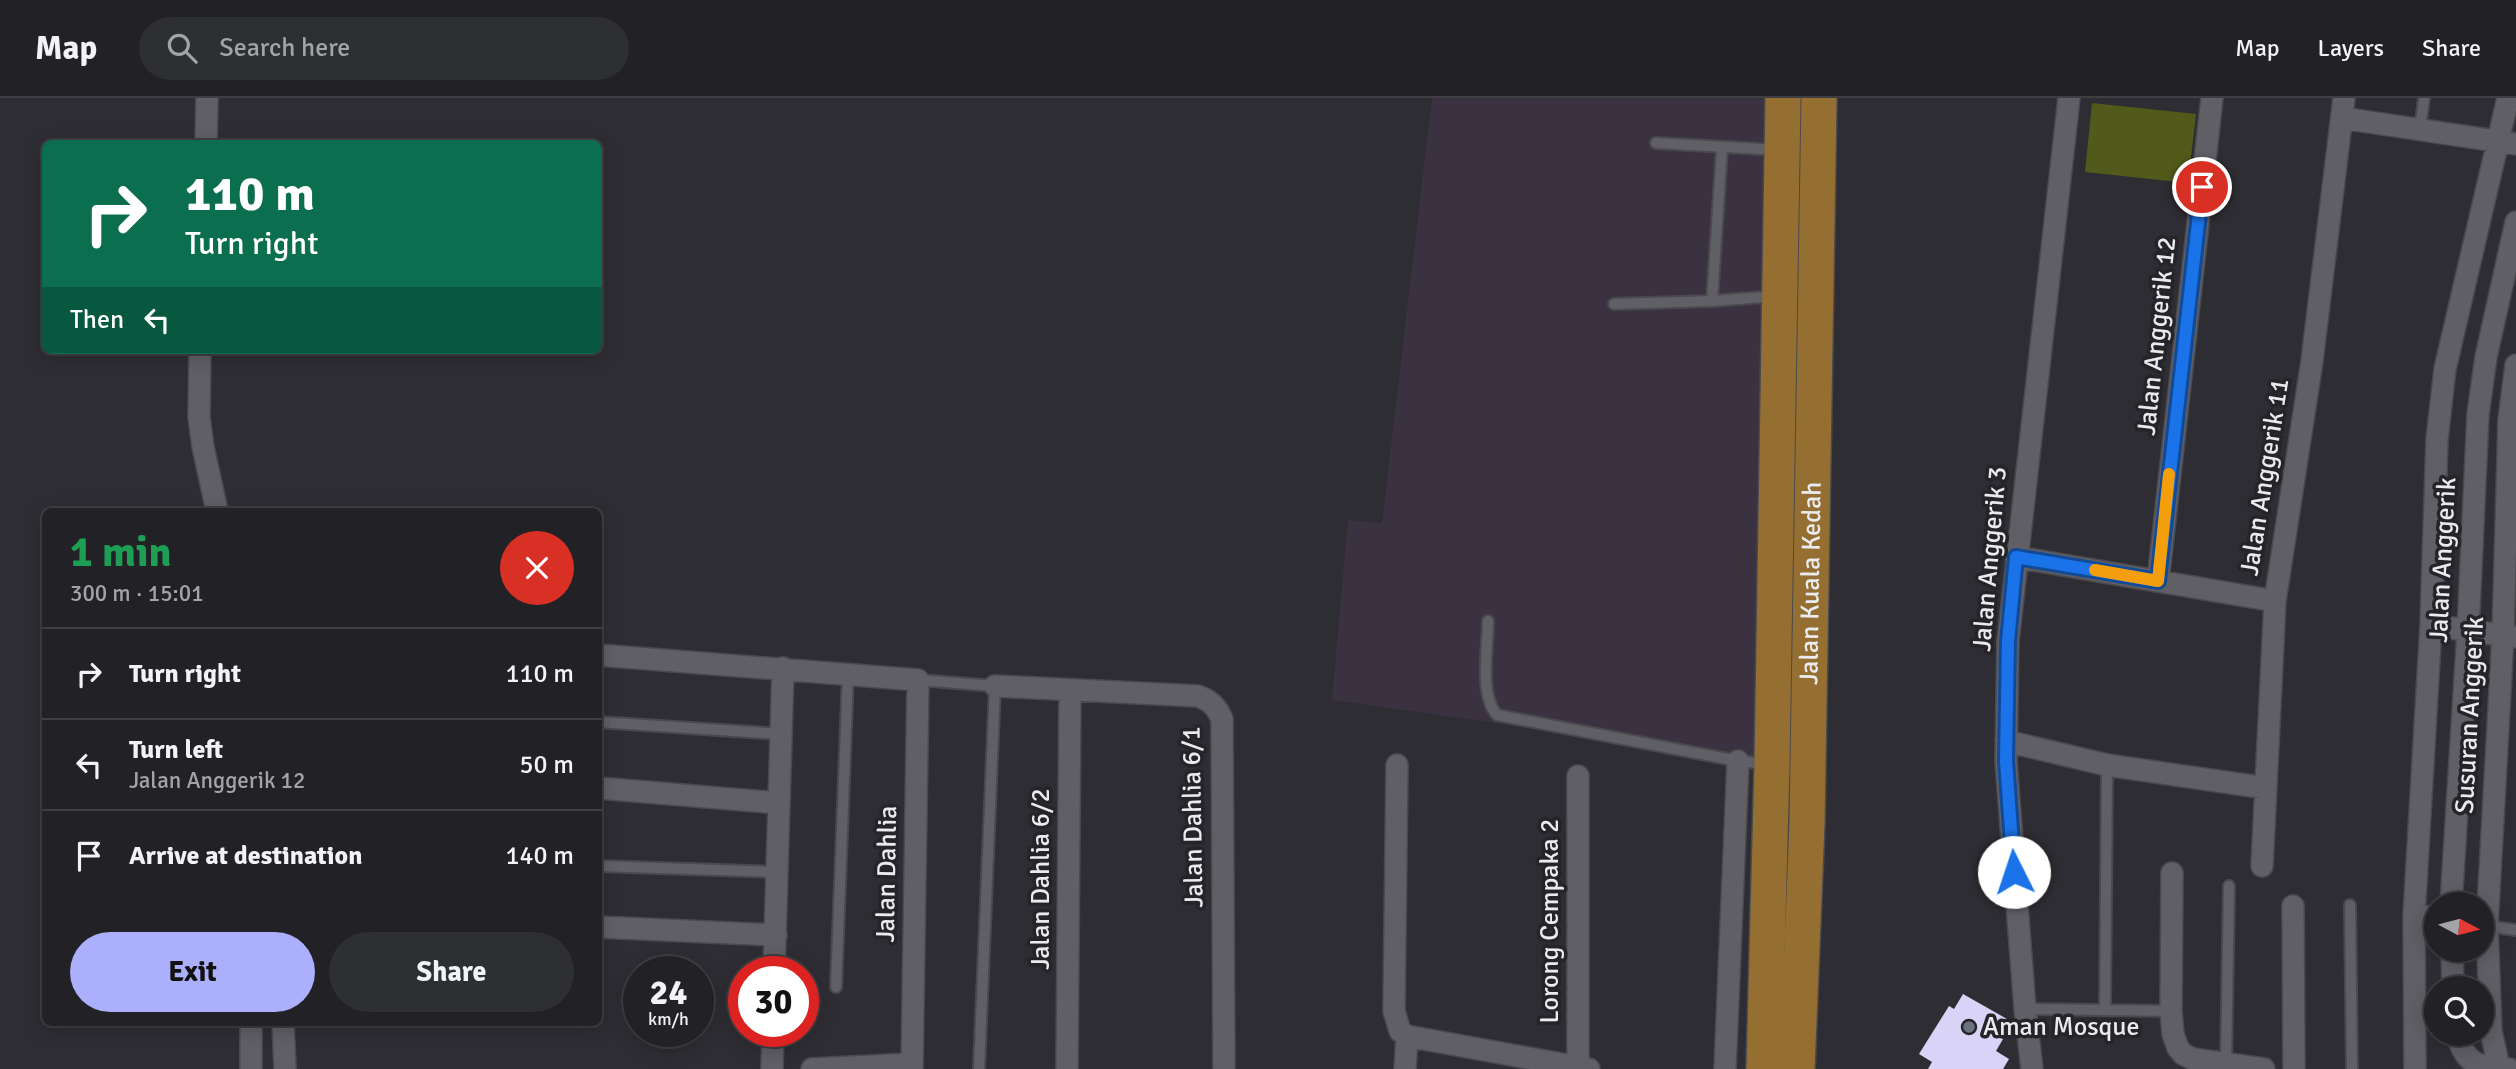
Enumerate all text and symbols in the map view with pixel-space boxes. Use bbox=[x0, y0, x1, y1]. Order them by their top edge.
search box bbox=[139, 17, 629, 80]
text: Map bbox=[35, 28, 97, 69]
icon: search bbox=[163, 29, 201, 67]
text: Search here bbox=[219, 32, 350, 64]
text: Map bbox=[2235, 33, 2280, 63]
text: Layers bbox=[2318, 33, 2384, 63]
text: Share bbox=[2422, 33, 2481, 63]
pin bbox=[2172, 157, 2232, 217]
text: 110 m bbox=[185, 164, 315, 224]
icon: right bbox=[70, 168, 161, 259]
icon: arrive bbox=[2183, 168, 2221, 206]
text: Turn right bbox=[185, 224, 318, 263]
street label: Jalan Anggerik 12 bbox=[2131, 235, 2183, 437]
icon: left bbox=[138, 301, 176, 339]
text: Then bbox=[70, 304, 124, 336]
street label: Jalan Anggerik 11 bbox=[2234, 376, 2296, 578]
street label: Jalan Anggerik 3 bbox=[1966, 465, 2014, 653]
street label: Jalan Anggerik bbox=[2423, 476, 2463, 644]
street label: Jalan Kuala Kedah bbox=[1793, 481, 1829, 685]
text: 1 min bbox=[70, 527, 171, 578]
button: close bbox=[500, 531, 574, 605]
text: 300 m · 15:01 bbox=[70, 579, 204, 608]
street label: Susuran Anggerik bbox=[2449, 616, 2491, 814]
icon: right bbox=[70, 655, 108, 693]
text: Turn right bbox=[129, 658, 241, 690]
text: 110 m bbox=[505, 658, 574, 690]
street label: Jalan Dahlia 6/1 bbox=[1175, 726, 1211, 908]
text: Turn left bbox=[129, 734, 223, 766]
icon: left bbox=[70, 746, 108, 784]
text: 50 m bbox=[519, 749, 574, 781]
text: Jalan Anggerik 12 bbox=[129, 766, 305, 795]
street label: Jalan Dahlia 6/2 bbox=[1025, 788, 1057, 970]
street label: Jalan Dahlia bbox=[870, 805, 904, 943]
street label: Lorong Cempaka 2 bbox=[1534, 819, 1566, 1023]
position arrow bbox=[1977, 835, 2051, 909]
icon: arrive bbox=[70, 837, 108, 875]
text: Arrive at destination bbox=[129, 840, 362, 872]
text: 140 m bbox=[505, 840, 574, 872]
north arrow bbox=[2424, 892, 2494, 962]
map controls bbox=[2424, 892, 2494, 1046]
button: Exit bbox=[70, 932, 315, 1012]
button: Share bbox=[329, 932, 574, 1012]
speed limit sign: 30 bbox=[728, 956, 819, 1047]
text: 24 bbox=[650, 971, 687, 1014]
button: search bbox=[2424, 976, 2494, 1046]
text: km/h bbox=[648, 1008, 689, 1030]
place label: Aman Mosque bbox=[1983, 1011, 2140, 1043]
marker: Aman Mosque bbox=[1961, 1019, 1977, 1035]

